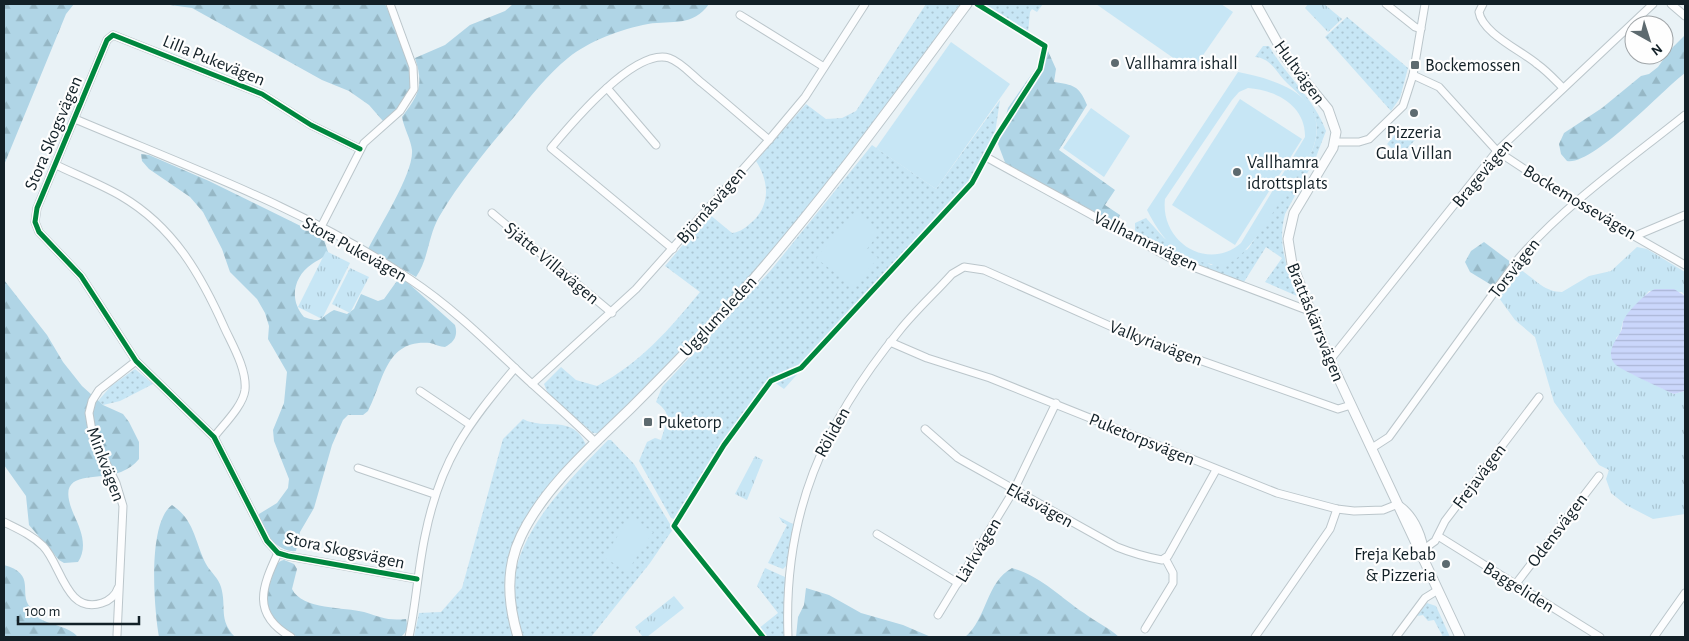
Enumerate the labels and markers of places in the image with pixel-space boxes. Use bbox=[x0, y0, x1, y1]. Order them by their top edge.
place label: Vallhamra ishall bbox=[1125, 55, 1238, 73]
marker: Vallhamra ishall bbox=[1109, 57, 1121, 69]
place label: Bockemossen bbox=[1425, 57, 1521, 75]
marker: Bockemossen bbox=[1409, 59, 1421, 71]
marker: Pizzeria Gula Villan bbox=[1408, 107, 1420, 119]
place label: Pizzeria Gula Villan bbox=[1376, 124, 1452, 163]
place label: Vallhamra idrottsplats bbox=[1247, 154, 1328, 193]
marker: Vallhamra idrottsplats bbox=[1231, 166, 1243, 178]
place label: Puketorp bbox=[658, 414, 722, 432]
marker: Puketorp bbox=[642, 416, 654, 428]
place label: Freja Kebab & Pizzeria bbox=[1354, 546, 1436, 585]
marker: Freja Kebab & Pizzeria bbox=[1440, 558, 1452, 570]

